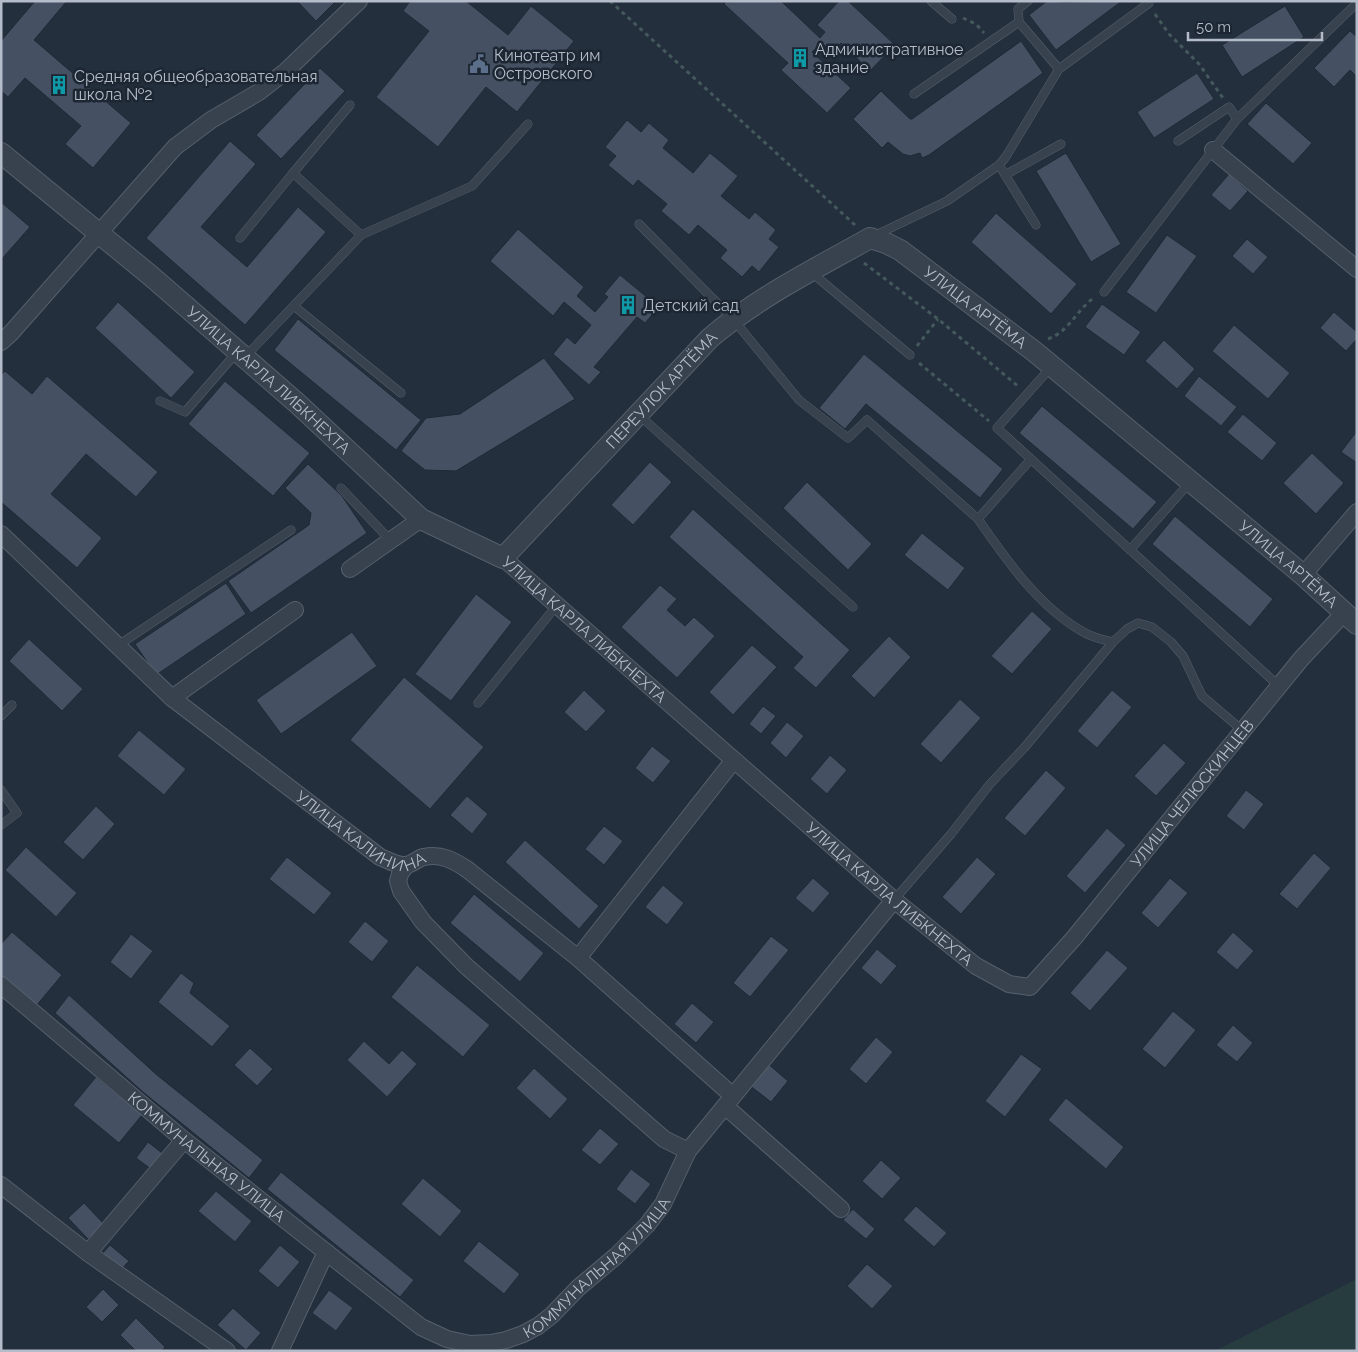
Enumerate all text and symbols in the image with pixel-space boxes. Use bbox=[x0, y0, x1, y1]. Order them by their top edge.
scale bar bbox=[1188, 10, 1322, 42]
text: 50 m bbox=[1196, 18, 1231, 36]
place label: Административное здание bbox=[815, 40, 963, 77]
place label: Кинотеатр им Островского bbox=[494, 46, 600, 83]
building icon: Административное здание bbox=[789, 47, 811, 69]
public building icon: Кинотеатр им Островского bbox=[468, 53, 490, 75]
place label: Средняя общеобразовательная школа №2 bbox=[74, 67, 317, 104]
building icon: Средняя общеобразовательная школа №2 bbox=[48, 74, 70, 96]
street label: УЛИЦА АРТЁМА bbox=[920, 262, 1031, 352]
building icon: Детский сад bbox=[617, 294, 639, 316]
place label: Детский сад bbox=[643, 296, 739, 315]
street label: УЛИЦА КАРЛА ЛИБКНЕХТА bbox=[183, 302, 355, 458]
street label: ПЕРЕУЛОК АРТЁМА bbox=[602, 327, 721, 452]
street label: УЛИЦА АРТЁМА bbox=[1235, 516, 1342, 612]
street label: УЛИЦА КАРЛА ЛИБКНЕХТА bbox=[498, 552, 671, 706]
street label: УЛИЦА ЧЕЛЮСКИНЦЕВ bbox=[1126, 716, 1257, 871]
street label: УЛИЦА КАЛИНИНА bbox=[292, 787, 429, 875]
street label: УЛИЦА КАРЛА ЛИБКНЕХТА bbox=[802, 818, 977, 969]
street label: КОММУНАЛЬНАЯ УЛИЦА bbox=[124, 1087, 289, 1226]
street label: КОММУНАЛЬНАЯ УЛИЦА bbox=[520, 1194, 674, 1342]

